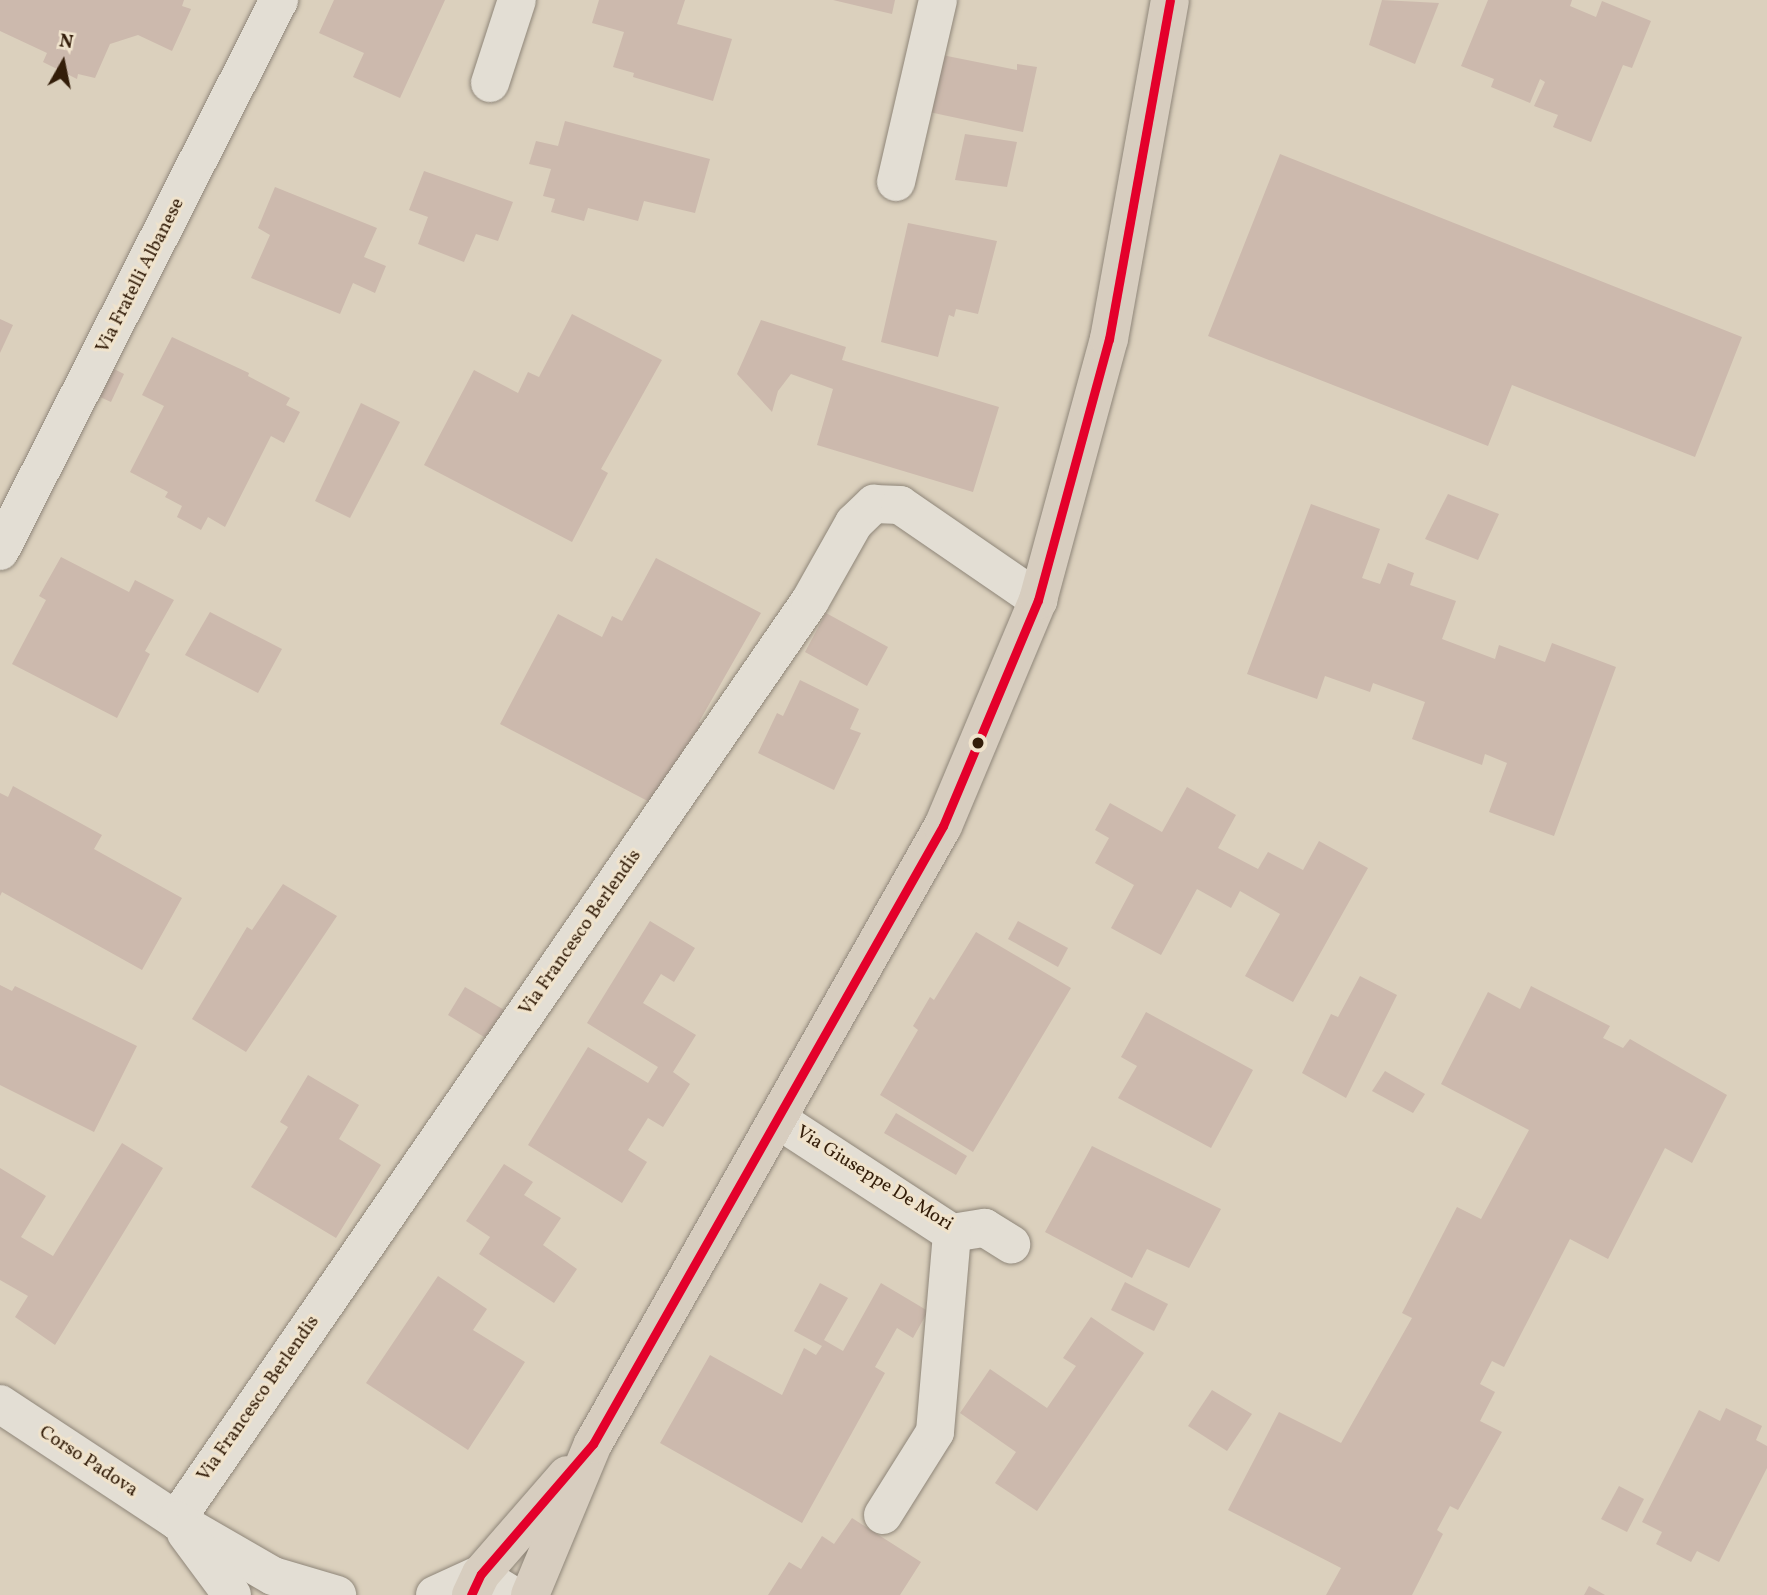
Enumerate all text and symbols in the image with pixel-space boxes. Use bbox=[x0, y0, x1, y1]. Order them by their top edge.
north arrow bbox=[28, 28, 98, 98]
text: N bbox=[57, 28, 75, 56]
street label: Via Fratelli Albanese bbox=[92, 195, 190, 357]
unlabelled marker bbox=[971, 736, 985, 750]
street label: Via Francesco Berlendis bbox=[515, 846, 647, 1020]
street label: Via Giuseppe De Mori bbox=[791, 1121, 957, 1237]
street label: Via Francesco Berlendis bbox=[193, 1312, 325, 1486]
street label: Corso Padova bbox=[34, 1422, 142, 1502]

